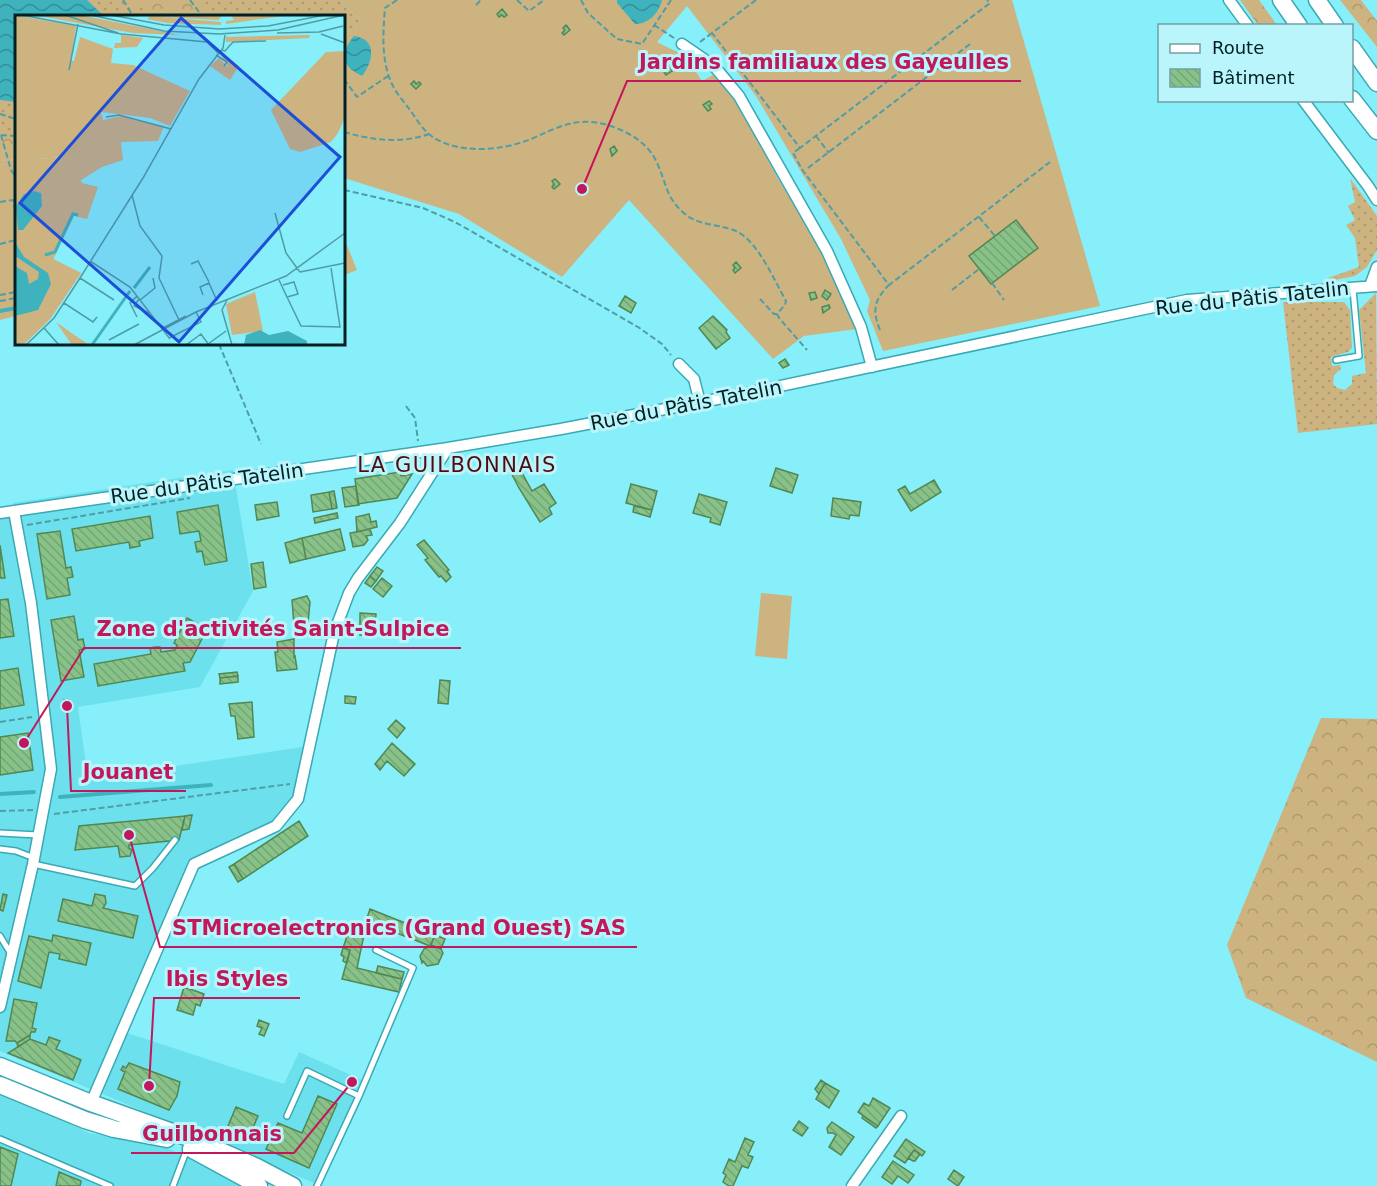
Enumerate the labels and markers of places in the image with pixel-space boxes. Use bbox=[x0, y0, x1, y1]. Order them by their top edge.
callout: Jardins familiaux des Gayeulles bbox=[627, 42, 1021, 81]
callout: Zone d'activités Saint-Sulpice bbox=[84, 609, 461, 648]
callout: Jouanet bbox=[71, 752, 186, 791]
callout: STMicroelectronics (Grand Ouest) SAS bbox=[160, 908, 637, 947]
callout: Ibis Styles bbox=[154, 959, 300, 998]
callout: Guilbonnais bbox=[131, 1114, 294, 1153]

